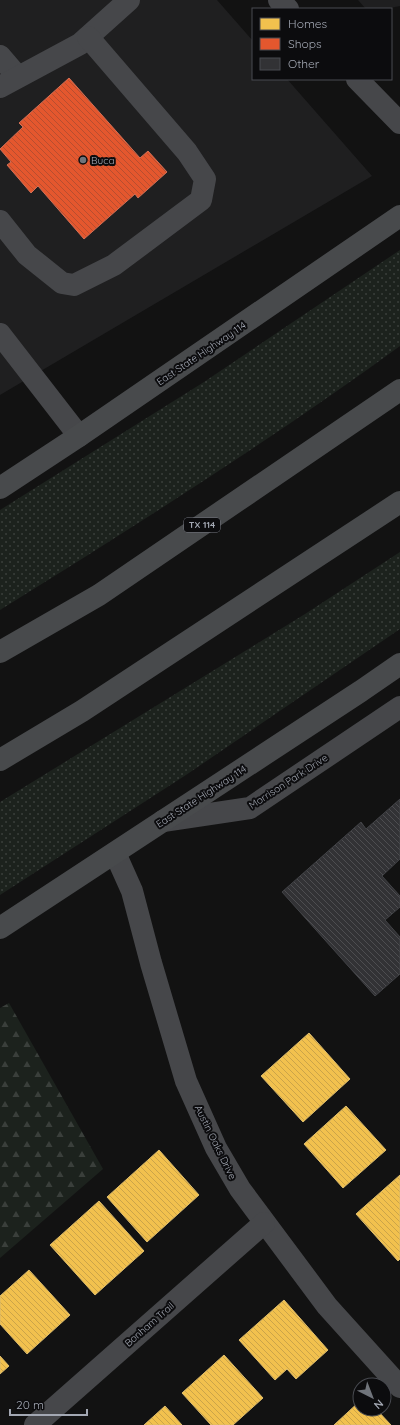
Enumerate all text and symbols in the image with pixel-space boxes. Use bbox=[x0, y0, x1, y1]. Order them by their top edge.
legend bbox=[252, 8, 392, 80]
text: Homes bbox=[288, 16, 328, 31]
text: Shops bbox=[288, 36, 322, 51]
text: Other bbox=[288, 56, 320, 71]
place label: Buca bbox=[91, 154, 114, 167]
marker: Buca bbox=[78, 155, 88, 165]
street label: East State Highway 114 bbox=[154, 319, 249, 388]
road number: TX 114 bbox=[184, 518, 220, 532]
street label: Morrison Park Drive bbox=[246, 751, 330, 812]
street label: East State Highway 114 bbox=[154, 762, 249, 831]
street label: Austin Oaks Drive bbox=[192, 1103, 239, 1182]
street label: Bonham Trail bbox=[122, 1299, 177, 1349]
north arrow bbox=[352, 1377, 392, 1417]
scale bar bbox=[10, 1391, 87, 1417]
text: 20 m bbox=[16, 1397, 44, 1412]
text: N bbox=[371, 1397, 386, 1412]

